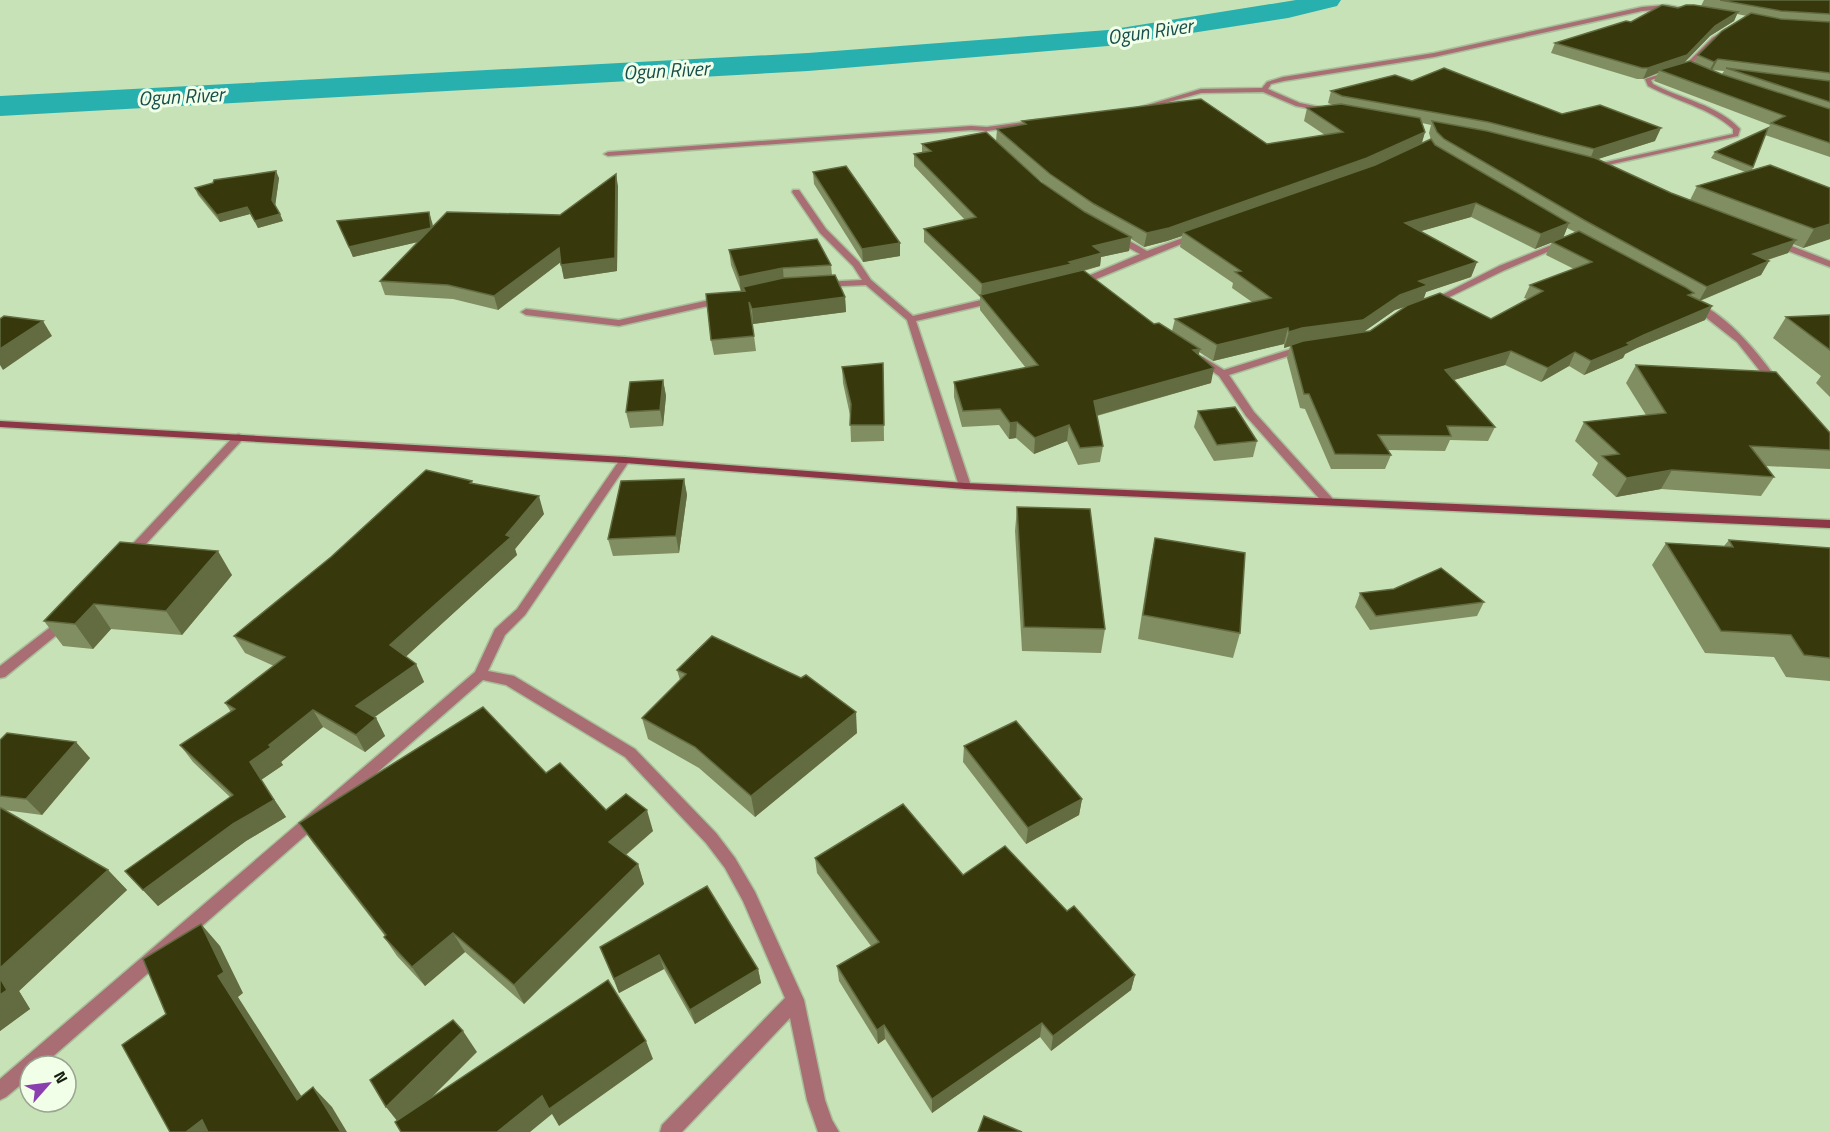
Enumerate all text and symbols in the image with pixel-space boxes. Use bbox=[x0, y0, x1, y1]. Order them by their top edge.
water label: Ogun River bbox=[1105, 9, 1197, 52]
water label: Ogun River bbox=[622, 52, 712, 88]
water label: Ogun River bbox=[137, 78, 227, 114]
north arrow bbox=[18, 1054, 78, 1114]
text: N bbox=[48, 1066, 74, 1087]

